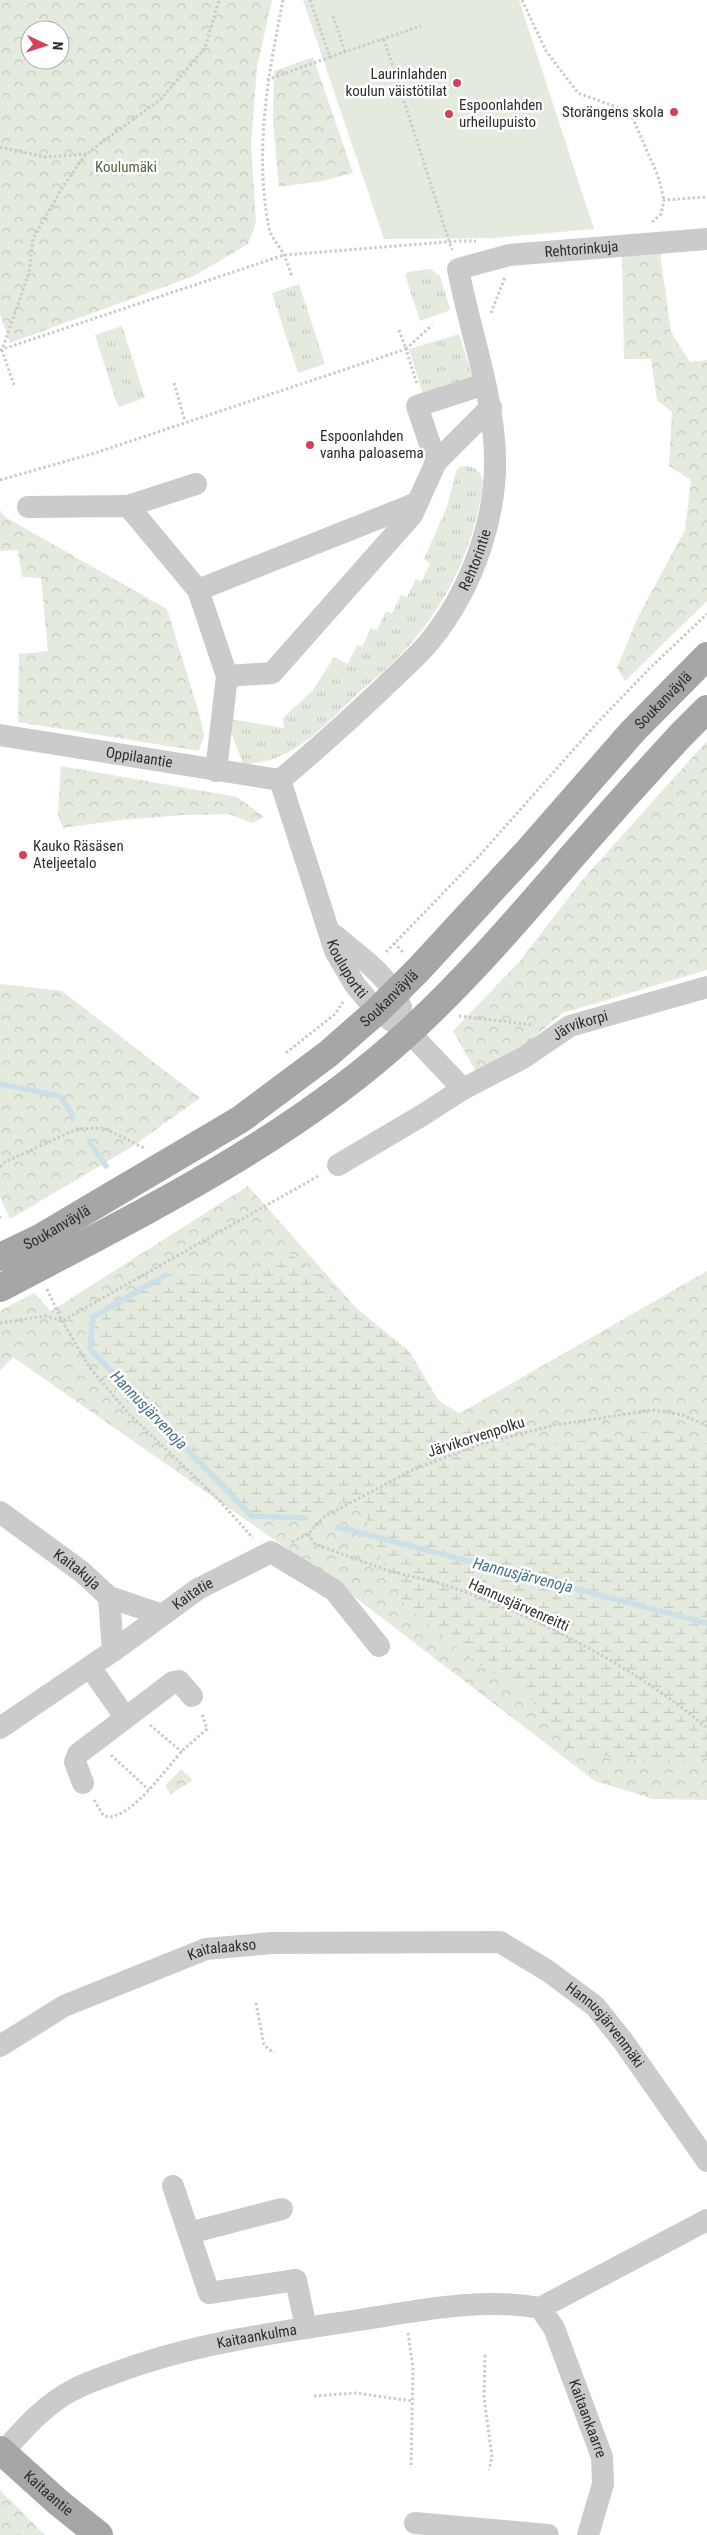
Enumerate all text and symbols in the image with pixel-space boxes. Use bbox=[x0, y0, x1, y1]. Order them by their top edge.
north arrow bbox=[20, 20, 70, 70]
text: N bbox=[50, 41, 66, 51]
place label: Laurinlahden koulun väistötilat bbox=[346, 65, 447, 100]
marker: Laurinlahden koulun väistötilat bbox=[451, 77, 463, 89]
place label: Espoonlahden urheilupuisto bbox=[459, 96, 543, 131]
place label: Storängens skola bbox=[562, 103, 664, 121]
marker: Storängens skola bbox=[668, 106, 680, 118]
marker: Espoonlahden urheilupuisto bbox=[443, 108, 455, 120]
park label: Koulumäki bbox=[95, 158, 157, 176]
street label: Rehtorinkuja bbox=[544, 237, 619, 261]
place label: Espoonlahden vanha paloasema bbox=[320, 427, 424, 462]
marker: Espoonlahden vanha paloasema bbox=[304, 439, 316, 451]
street label: Rehtorintie bbox=[455, 527, 495, 594]
street label: Soukanväylä bbox=[631, 668, 696, 733]
street label: Oppilaantie bbox=[105, 743, 174, 772]
place label: Kauko Räsäsen Ateljeetalo bbox=[33, 837, 124, 872]
marker: Kauko Räsäsen Ateljeetalo bbox=[17, 849, 29, 861]
street label: Kouluportti bbox=[323, 937, 371, 1002]
street label: Soukanväylä bbox=[356, 966, 422, 1031]
street label: Järvikorpi bbox=[549, 1007, 610, 1045]
street label: Soukanväylä bbox=[21, 1201, 93, 1254]
water label: Hannusjärvenoja bbox=[107, 1367, 191, 1453]
street label: Järvikorvenpolku bbox=[425, 1413, 527, 1461]
street label: Kaitakuja bbox=[50, 1545, 104, 1593]
water label: Hannusjärvenoja bbox=[471, 1553, 575, 1597]
street label: Kaitatie bbox=[169, 1574, 216, 1614]
street label: Hannusjärvenreitti bbox=[466, 1575, 572, 1635]
street label: Kaitalaakso bbox=[185, 1935, 257, 1965]
street label: Hannusjärvenmäki bbox=[562, 1978, 648, 2071]
street label: Kaitaankulma bbox=[215, 2321, 298, 2353]
street label: Kaitaankaarre bbox=[565, 2377, 610, 2460]
street label: Kaitaantie bbox=[20, 2467, 77, 2520]

